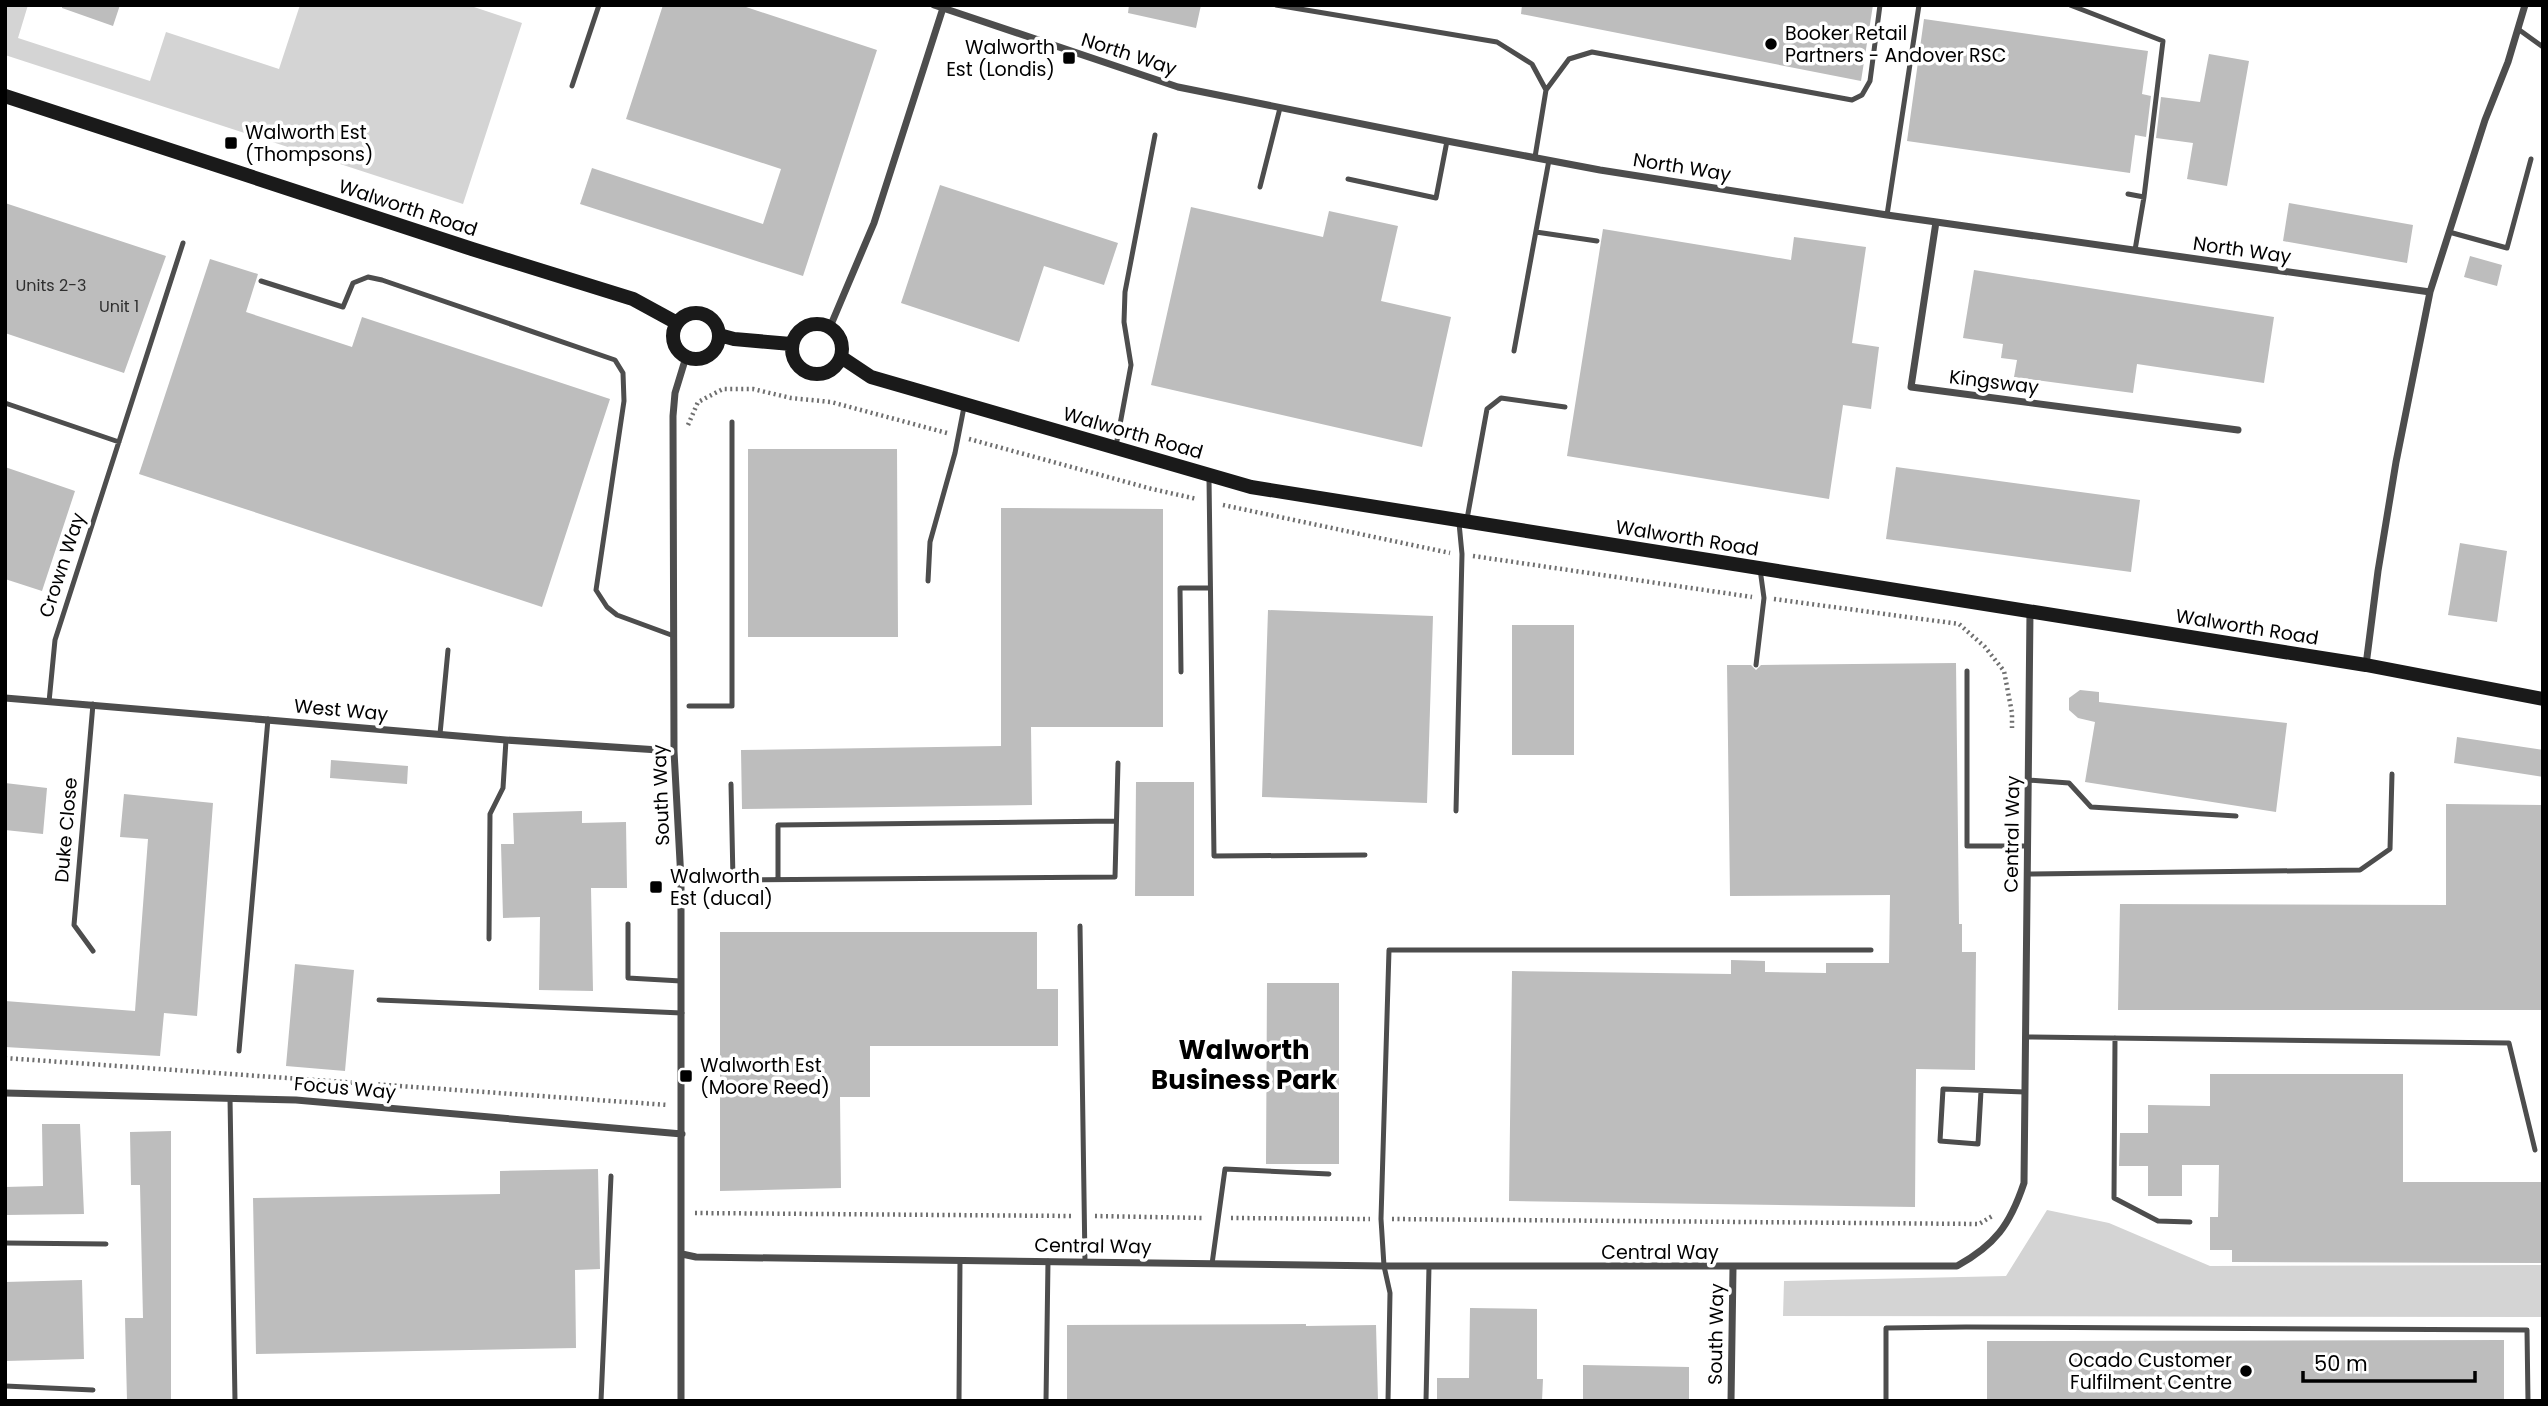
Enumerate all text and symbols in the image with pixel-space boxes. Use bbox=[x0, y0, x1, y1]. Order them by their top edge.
place label: Booker Retail Partners - Andover RSC bbox=[1785, 20, 2006, 69]
street label: North Way bbox=[1078, 26, 1180, 82]
place label: Walworth Est (Londis) bbox=[946, 34, 1055, 83]
marker: Booker Retail Partners - Andover RSC bbox=[1763, 36, 1779, 52]
marker: Walworth Est (Londis) bbox=[1061, 50, 1077, 66]
place label: Walworth Est (Thompsons) bbox=[245, 119, 373, 168]
marker: Walworth Est (Thompsons) bbox=[223, 135, 239, 151]
street label: North Way bbox=[1631, 146, 1733, 188]
street label: Walworth Road bbox=[335, 173, 481, 243]
street label: North Way bbox=[2191, 230, 2293, 270]
house number: Units 2-3 bbox=[16, 274, 86, 297]
house number: Unit 1 bbox=[99, 295, 139, 318]
street label: Kingsway bbox=[1948, 363, 2041, 401]
street label: Walworth Road bbox=[1060, 400, 1206, 466]
street label: Crown Way bbox=[32, 509, 92, 621]
street label: Walworth Road bbox=[1614, 513, 1760, 563]
street label: Walworth Road bbox=[2174, 602, 2320, 652]
street label: West Way bbox=[293, 692, 389, 728]
street label: South Way bbox=[646, 743, 676, 846]
street label: Central Way bbox=[1997, 775, 2027, 893]
street label: Duke Close bbox=[48, 776, 84, 884]
place label: Walworth Est (ducal) bbox=[670, 863, 773, 912]
marker: Walworth Est (ducal) bbox=[648, 879, 664, 895]
district label: Walworth Business Park bbox=[1151, 1032, 1337, 1098]
place label: Walworth Est (Moore Reed) bbox=[700, 1052, 830, 1101]
marker: Walworth Est (Moore Reed) bbox=[678, 1068, 694, 1084]
street label: Focus Way bbox=[293, 1070, 398, 1106]
street label: Central Way bbox=[1034, 1231, 1152, 1261]
street label: Central Way bbox=[1601, 1239, 1719, 1266]
street label: South Way bbox=[1702, 1283, 1730, 1385]
scale bar bbox=[2303, 1340, 2474, 1384]
place label: Ocado Customer Fulfilment Centre bbox=[2068, 1347, 2232, 1396]
text: 50 m bbox=[2314, 1349, 2368, 1378]
marker: Ocado Customer Fulfilment Centre bbox=[2238, 1363, 2254, 1379]

